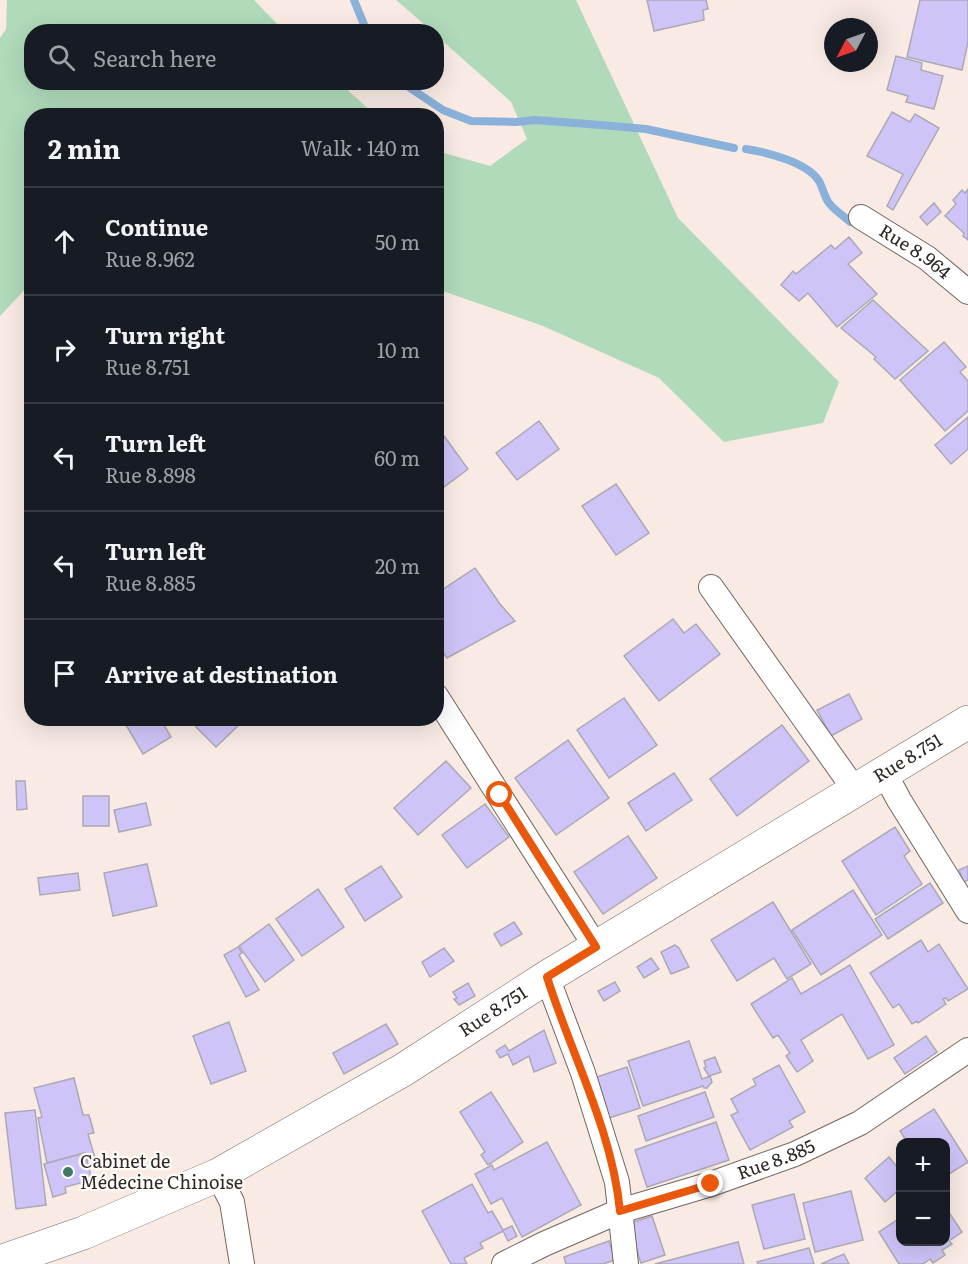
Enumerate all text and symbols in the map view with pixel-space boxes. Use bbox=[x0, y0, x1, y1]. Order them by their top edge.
north arrow bbox=[824, 18, 878, 72]
search box bbox=[24, 24, 444, 90]
icon: search bbox=[45, 41, 78, 74]
text: Search here bbox=[93, 41, 216, 74]
text: 2 min bbox=[48, 128, 121, 167]
text: Walk · 140 m bbox=[301, 132, 420, 162]
text: Continue bbox=[105, 210, 208, 243]
street label: Rue 8.964 bbox=[874, 217, 957, 285]
icon: ahead bbox=[48, 225, 81, 258]
text: 50 m bbox=[375, 226, 420, 256]
text: Rue 8.962 bbox=[105, 243, 195, 273]
text: Turn right bbox=[105, 318, 225, 351]
icon: right bbox=[48, 333, 81, 366]
text: 10 m bbox=[377, 334, 420, 364]
text: Rue 8.751 bbox=[105, 351, 190, 381]
text: Turn left bbox=[105, 426, 206, 459]
icon: left bbox=[48, 441, 81, 474]
text: 60 m bbox=[374, 442, 420, 472]
text: Rue 8.898 bbox=[105, 459, 196, 489]
text: Turn left bbox=[105, 534, 206, 567]
icon: left bbox=[48, 549, 81, 582]
text: 20 m bbox=[375, 550, 420, 580]
text: Rue 8.885 bbox=[105, 567, 196, 597]
icon: arrive bbox=[48, 657, 81, 690]
text: Arrive at destination bbox=[105, 657, 338, 690]
street label: Rue 8.751 bbox=[867, 726, 947, 788]
route start bbox=[486, 781, 512, 807]
street label: Rue 8.751 bbox=[453, 978, 532, 1043]
street label: Rue 8.885 bbox=[733, 1131, 819, 1186]
map controls bbox=[896, 1138, 950, 1246]
button: + bbox=[896, 1138, 950, 1192]
place label: Cabinet de Médecine Chinoise bbox=[80, 1147, 243, 1195]
marker: Cabinet de Médecine Chinoise bbox=[61, 1165, 75, 1179]
route end bbox=[697, 1170, 723, 1196]
button: − bbox=[896, 1192, 950, 1246]

